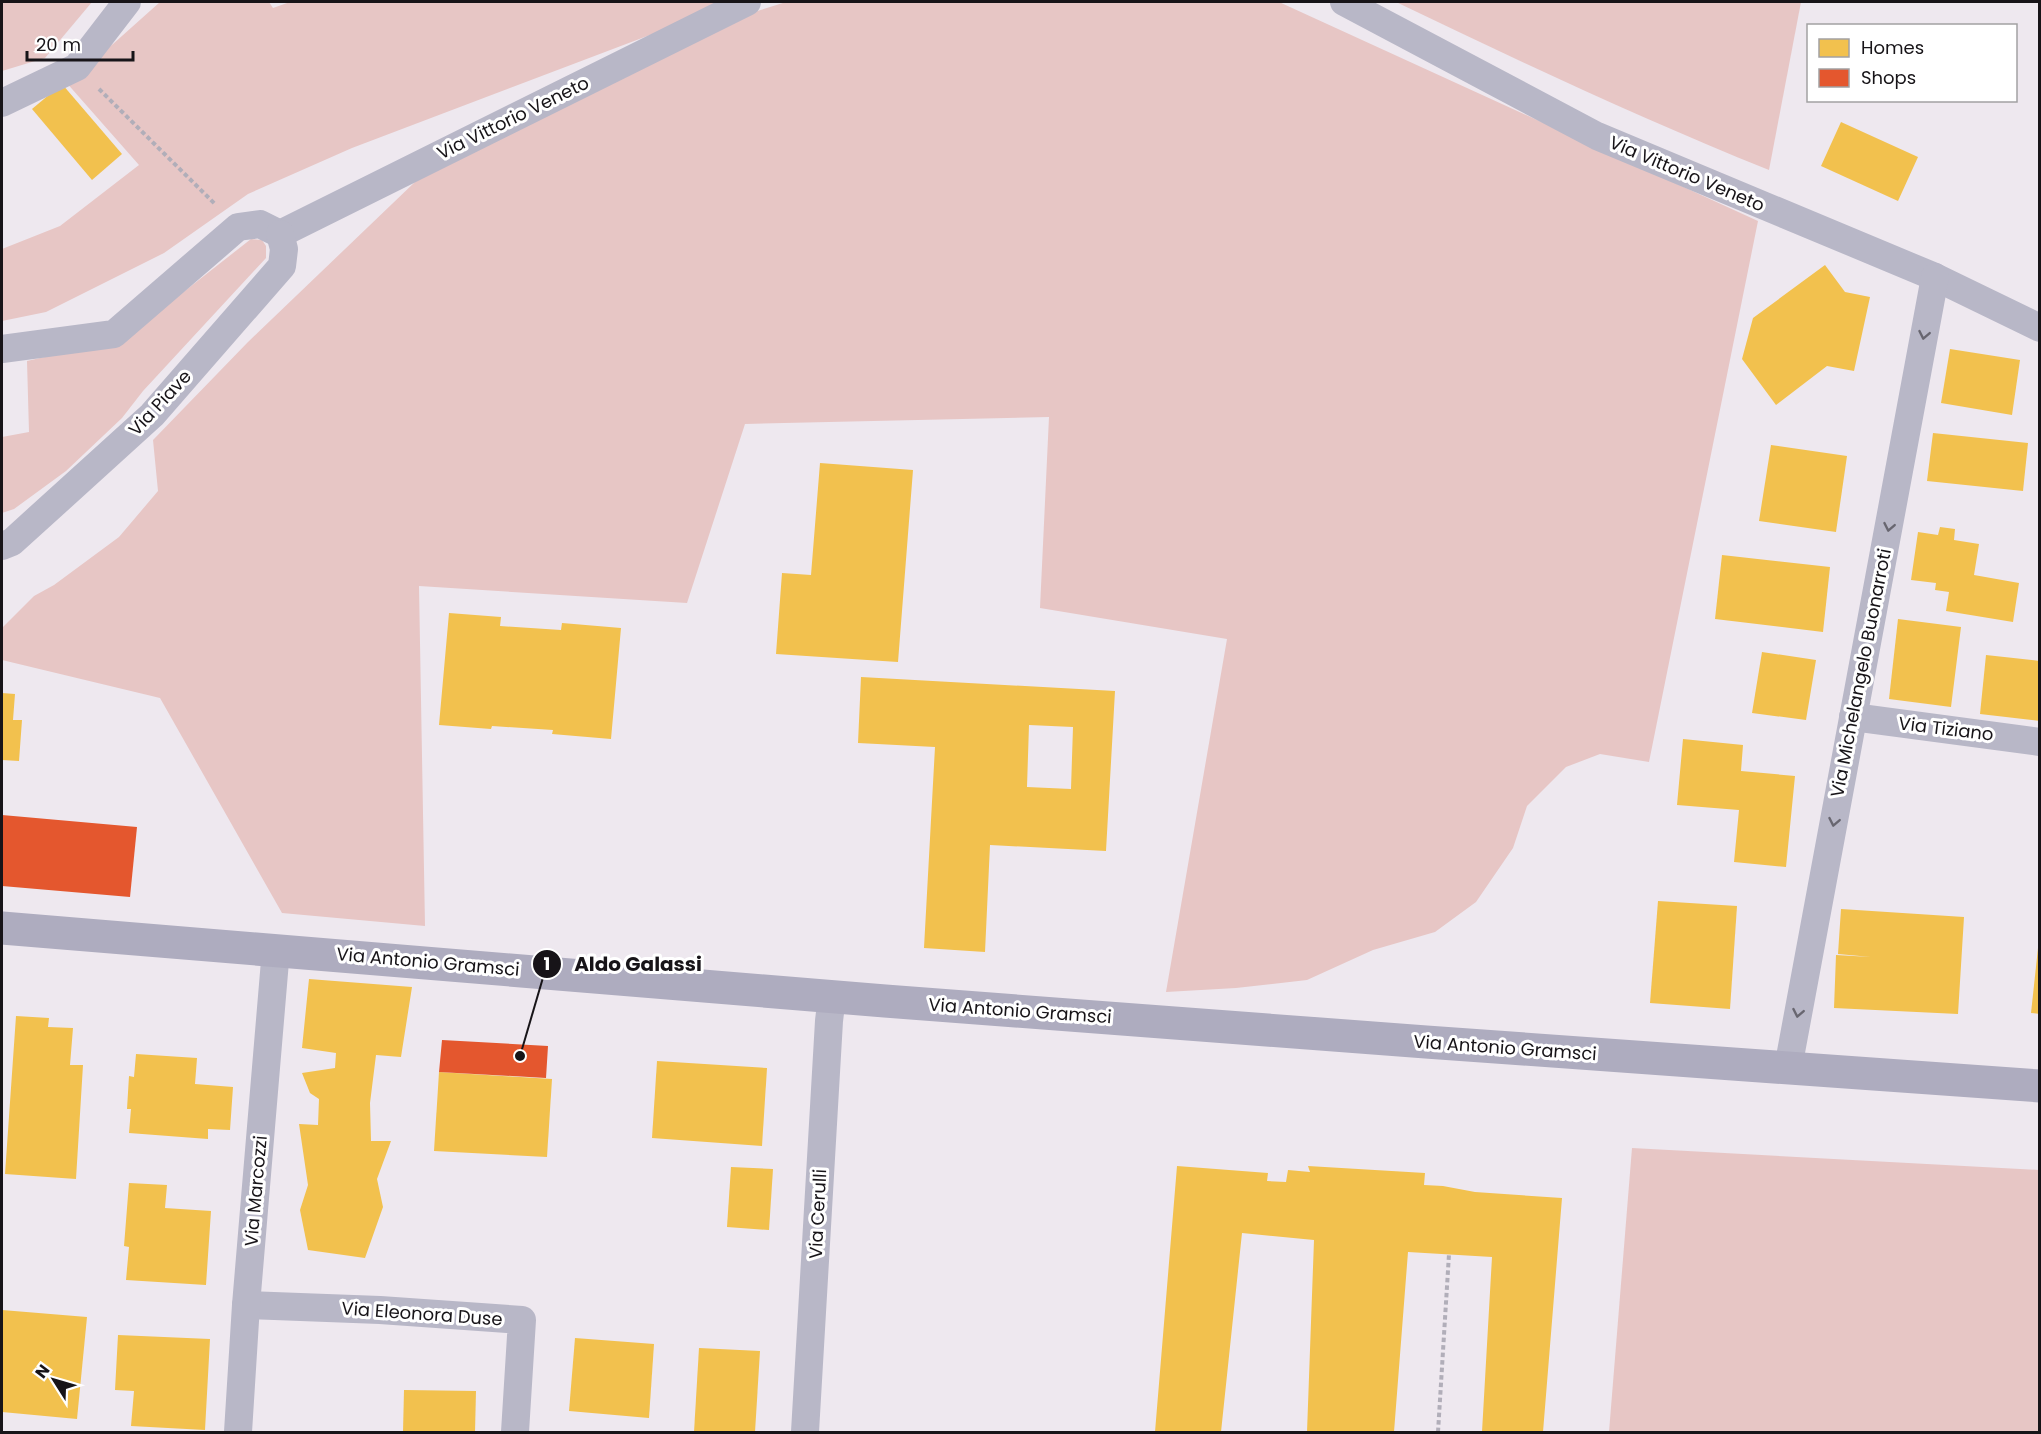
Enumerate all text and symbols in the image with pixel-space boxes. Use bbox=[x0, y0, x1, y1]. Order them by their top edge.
scale bar bbox=[27, 24, 134, 62]
legend bbox=[1807, 24, 2017, 102]
text: 20 m bbox=[36, 32, 81, 57]
text: Homes bbox=[1861, 35, 1924, 60]
text: Shops bbox=[1861, 65, 1916, 90]
street label: Via Vittorio Veneto bbox=[433, 70, 593, 165]
street label: Via Vittorio Veneto bbox=[1606, 130, 1769, 218]
one-way arrow bbox=[1918, 330, 1931, 340]
street label: Via Piave bbox=[123, 364, 197, 441]
one-way arrow bbox=[1883, 521, 1896, 531]
street label: Via Michelangelo Buonarroti bbox=[1824, 546, 1897, 799]
street label: Via Tiziano bbox=[1897, 710, 1995, 747]
one-way arrow bbox=[1828, 816, 1841, 826]
street label: Via Antonio Gramsci bbox=[335, 941, 521, 982]
callout: Aldo Galassi bbox=[532, 945, 714, 983]
text: Aldo Galassi bbox=[574, 950, 702, 978]
text: 1 bbox=[544, 951, 550, 976]
street label: Via Antonio Gramsci bbox=[928, 992, 1113, 1029]
one-way arrow bbox=[1792, 1008, 1805, 1018]
street label: Via Antonio Gramsci bbox=[1413, 1029, 1598, 1066]
street label: Via Marcozzi bbox=[238, 1134, 273, 1247]
street label: Via Cerulli bbox=[803, 1168, 832, 1260]
street label: Via Eleonora Duse bbox=[341, 1295, 503, 1332]
north arrow bbox=[24, 1350, 84, 1410]
text: N bbox=[30, 1360, 55, 1383]

